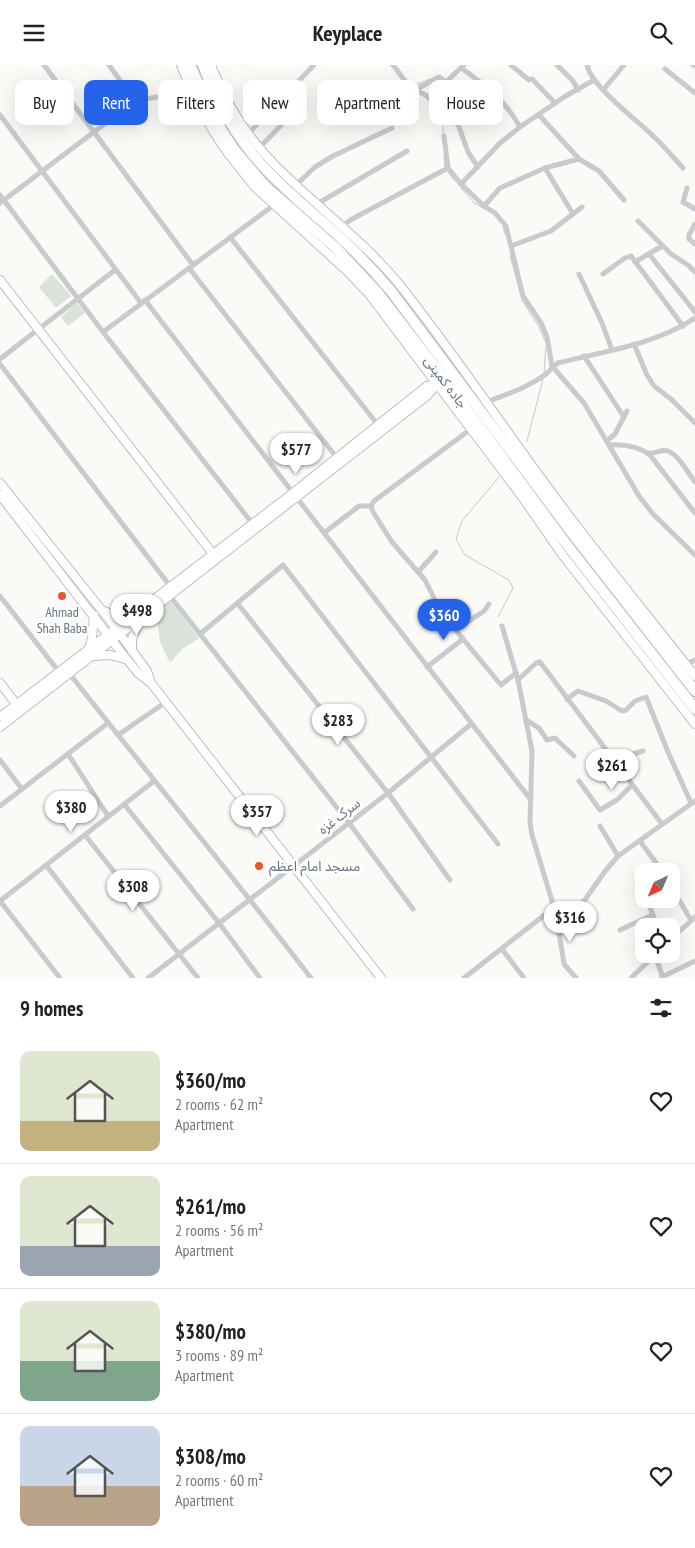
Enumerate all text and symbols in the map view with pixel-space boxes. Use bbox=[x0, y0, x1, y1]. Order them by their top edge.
icon: menu bbox=[20, 19, 48, 47]
text: Keyplace bbox=[313, 19, 382, 47]
icon: search bbox=[647, 19, 675, 47]
chip: Buy bbox=[15, 80, 74, 125]
chip: Rent bbox=[84, 80, 148, 125]
chip: Filters bbox=[158, 80, 233, 125]
chip: New bbox=[243, 80, 307, 125]
chip: Apartment bbox=[317, 80, 419, 125]
chip: House bbox=[429, 80, 503, 125]
street label: جاده کمپنی bbox=[419, 352, 472, 413]
pin: $577 bbox=[266, 433, 326, 475]
text: $577 bbox=[281, 439, 311, 459]
marker: Ahmad Shah Baba bbox=[56, 590, 68, 602]
pin: $498 bbox=[107, 593, 167, 636]
pin: $360 bbox=[414, 599, 474, 641]
text: $498 bbox=[122, 600, 152, 620]
place label: Ahmad Shah Baba bbox=[37, 603, 87, 637]
text: $360 bbox=[429, 605, 459, 625]
pin: $283 bbox=[308, 703, 368, 746]
text: $283 bbox=[323, 710, 353, 730]
pin: $261 bbox=[582, 749, 642, 791]
text: $261 bbox=[597, 755, 627, 775]
pin: $380 bbox=[41, 791, 101, 833]
street label: سرک غزه bbox=[314, 794, 364, 838]
pin: $357 bbox=[227, 795, 287, 837]
text: $380 bbox=[56, 797, 86, 817]
text: $357 bbox=[242, 801, 272, 821]
place label: مسجد امام اعظم bbox=[269, 857, 360, 877]
marker: مسجد امام اعظم bbox=[253, 860, 265, 872]
north arrow bbox=[635, 863, 680, 907]
map controls bbox=[635, 863, 680, 963]
pin: $308 bbox=[103, 869, 163, 912]
text: $308 bbox=[118, 876, 148, 896]
pin: $316 bbox=[540, 901, 600, 943]
text: $316 bbox=[555, 907, 585, 927]
button: locate bbox=[635, 918, 680, 963]
icon: filters bbox=[647, 994, 675, 1022]
text: 9 homes bbox=[20, 995, 83, 1022]
text: $360/mo bbox=[175, 1067, 246, 1094]
icon: home bbox=[60, 1071, 120, 1131]
icon: heart bbox=[647, 1087, 675, 1115]
text: 2 rooms · 62 m² bbox=[175, 1094, 263, 1114]
text: Apartment bbox=[175, 1114, 234, 1134]
text: $261/mo bbox=[175, 1193, 246, 1220]
icon: home bbox=[60, 1196, 120, 1256]
icon: heart bbox=[647, 1212, 675, 1240]
text: 2 rooms · 56 m² bbox=[175, 1220, 263, 1240]
text: Apartment bbox=[175, 1240, 234, 1260]
text: $380/mo bbox=[175, 1318, 246, 1345]
icon: home bbox=[60, 1321, 120, 1381]
icon: heart bbox=[647, 1337, 675, 1365]
text: 3 rooms · 89 m² bbox=[175, 1345, 263, 1365]
text: Apartment bbox=[175, 1365, 234, 1385]
text: $308/mo bbox=[175, 1443, 246, 1470]
icon: home bbox=[60, 1446, 120, 1506]
icon: heart bbox=[647, 1462, 675, 1490]
text: 2 rooms · 60 m² bbox=[175, 1470, 263, 1490]
text: Apartment bbox=[175, 1490, 234, 1510]

